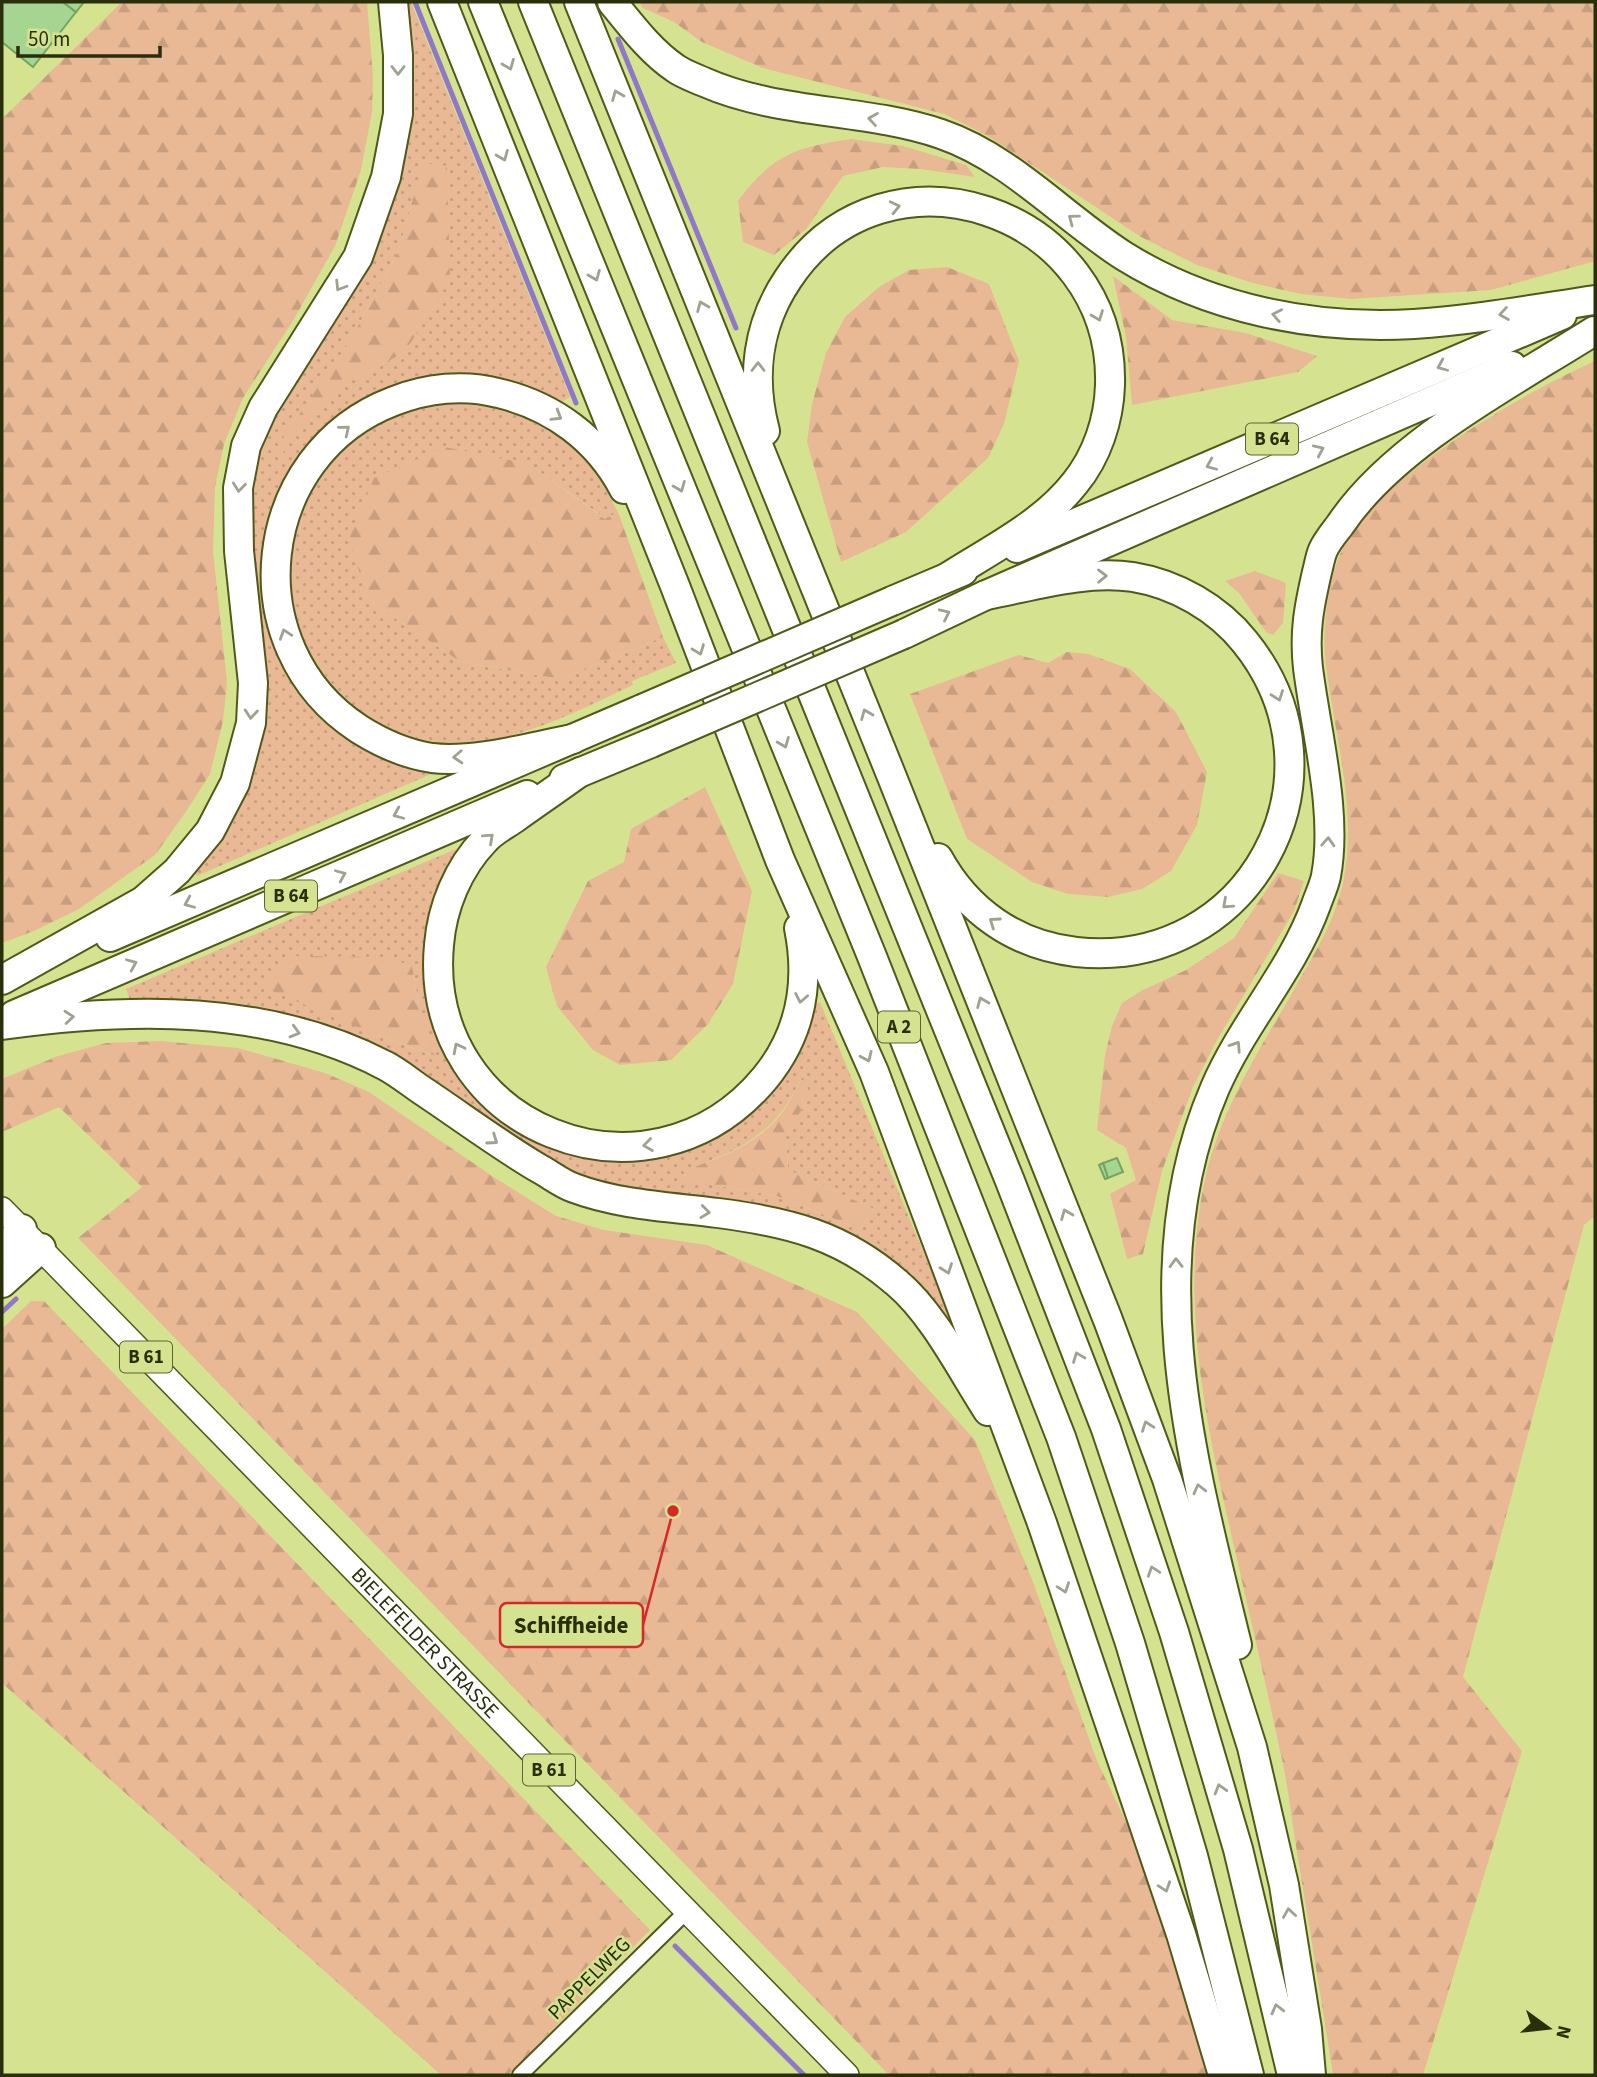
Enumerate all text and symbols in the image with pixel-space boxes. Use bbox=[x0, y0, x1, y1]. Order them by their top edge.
scale bar bbox=[18, 14, 159, 58]
text: 50 m bbox=[28, 24, 70, 54]
one-way arrow bbox=[501, 58, 515, 70]
one-way arrow bbox=[390, 65, 406, 75]
one-way arrow bbox=[611, 90, 625, 102]
one-way arrow bbox=[867, 112, 879, 127]
one-way arrow bbox=[495, 150, 509, 162]
one-way arrow bbox=[889, 200, 901, 215]
one-way arrow bbox=[1069, 215, 1081, 228]
one-way arrow bbox=[586, 269, 600, 281]
one-way arrow bbox=[336, 279, 349, 292]
one-way arrow bbox=[696, 301, 710, 313]
one-way arrow bbox=[1498, 306, 1509, 321]
one-way arrow bbox=[1271, 308, 1283, 323]
one-way arrow bbox=[1090, 310, 1104, 322]
one-way arrow bbox=[1437, 358, 1450, 372]
one-way arrow bbox=[750, 361, 766, 372]
one-way arrow bbox=[549, 408, 562, 421]
road number: B 64 bbox=[1246, 424, 1298, 454]
one-way arrow bbox=[337, 425, 349, 438]
one-way arrow bbox=[1311, 444, 1324, 458]
one-way arrow bbox=[1205, 457, 1218, 471]
one-way arrow bbox=[672, 480, 686, 492]
one-way arrow bbox=[232, 482, 247, 493]
one-way arrow bbox=[1097, 568, 1108, 584]
one-way arrow bbox=[938, 608, 951, 622]
one-way arrow bbox=[279, 629, 293, 641]
one-way arrow bbox=[691, 643, 705, 655]
one-way arrow bbox=[1270, 690, 1284, 702]
one-way arrow bbox=[244, 708, 259, 719]
one-way arrow bbox=[861, 708, 875, 720]
one-way arrow bbox=[776, 736, 790, 748]
one-way arrow bbox=[452, 750, 463, 765]
one-way arrow bbox=[393, 806, 405, 820]
one-way arrow bbox=[481, 834, 494, 846]
one-way arrow bbox=[1320, 836, 1335, 847]
one-way arrow bbox=[335, 869, 347, 883]
road number: B 64 bbox=[265, 880, 317, 912]
one-way arrow bbox=[184, 895, 196, 909]
one-way arrow bbox=[1222, 896, 1235, 908]
one-way arrow bbox=[989, 918, 1002, 930]
one-way arrow bbox=[125, 958, 137, 972]
one-way arrow bbox=[795, 992, 810, 1004]
one-way arrow bbox=[976, 997, 990, 1009]
one-way arrow bbox=[64, 1010, 75, 1025]
road number: A 2 bbox=[878, 1012, 920, 1042]
one-way arrow bbox=[289, 1024, 301, 1038]
one-way arrow bbox=[1228, 1041, 1241, 1054]
one-way arrow bbox=[453, 1043, 467, 1055]
one-way arrow bbox=[859, 1049, 873, 1062]
one-way arrow bbox=[485, 1132, 498, 1144]
one-way arrow bbox=[642, 1138, 653, 1153]
one-way arrow bbox=[699, 1204, 711, 1219]
one-way arrow bbox=[1060, 1208, 1074, 1220]
one-way arrow bbox=[1168, 1257, 1183, 1268]
one-way arrow bbox=[939, 1263, 953, 1275]
road number: B 61 bbox=[120, 1342, 172, 1372]
one-way arrow bbox=[1072, 1351, 1086, 1363]
one-way arrow bbox=[1141, 1420, 1155, 1432]
one-way arrow bbox=[1193, 1483, 1207, 1495]
street label: BIELEFELDER STRASSE bbox=[344, 1560, 506, 1725]
one-way arrow bbox=[1147, 1565, 1162, 1577]
one-way arrow bbox=[1056, 1581, 1070, 1593]
callout: Schiffheide bbox=[500, 1603, 643, 1647]
text: Schiffheide bbox=[514, 1609, 628, 1642]
road number: B 61 bbox=[523, 1754, 575, 1786]
one-way arrow bbox=[1214, 1783, 1229, 1795]
one-way arrow bbox=[1157, 1881, 1172, 1893]
one-way arrow bbox=[1282, 1907, 1297, 1919]
street label: PAPPELWEG bbox=[541, 1930, 637, 2026]
north arrow bbox=[1513, 1993, 1583, 2063]
one-way arrow bbox=[1270, 2003, 1285, 2015]
text: N bbox=[1548, 2022, 1578, 2042]

